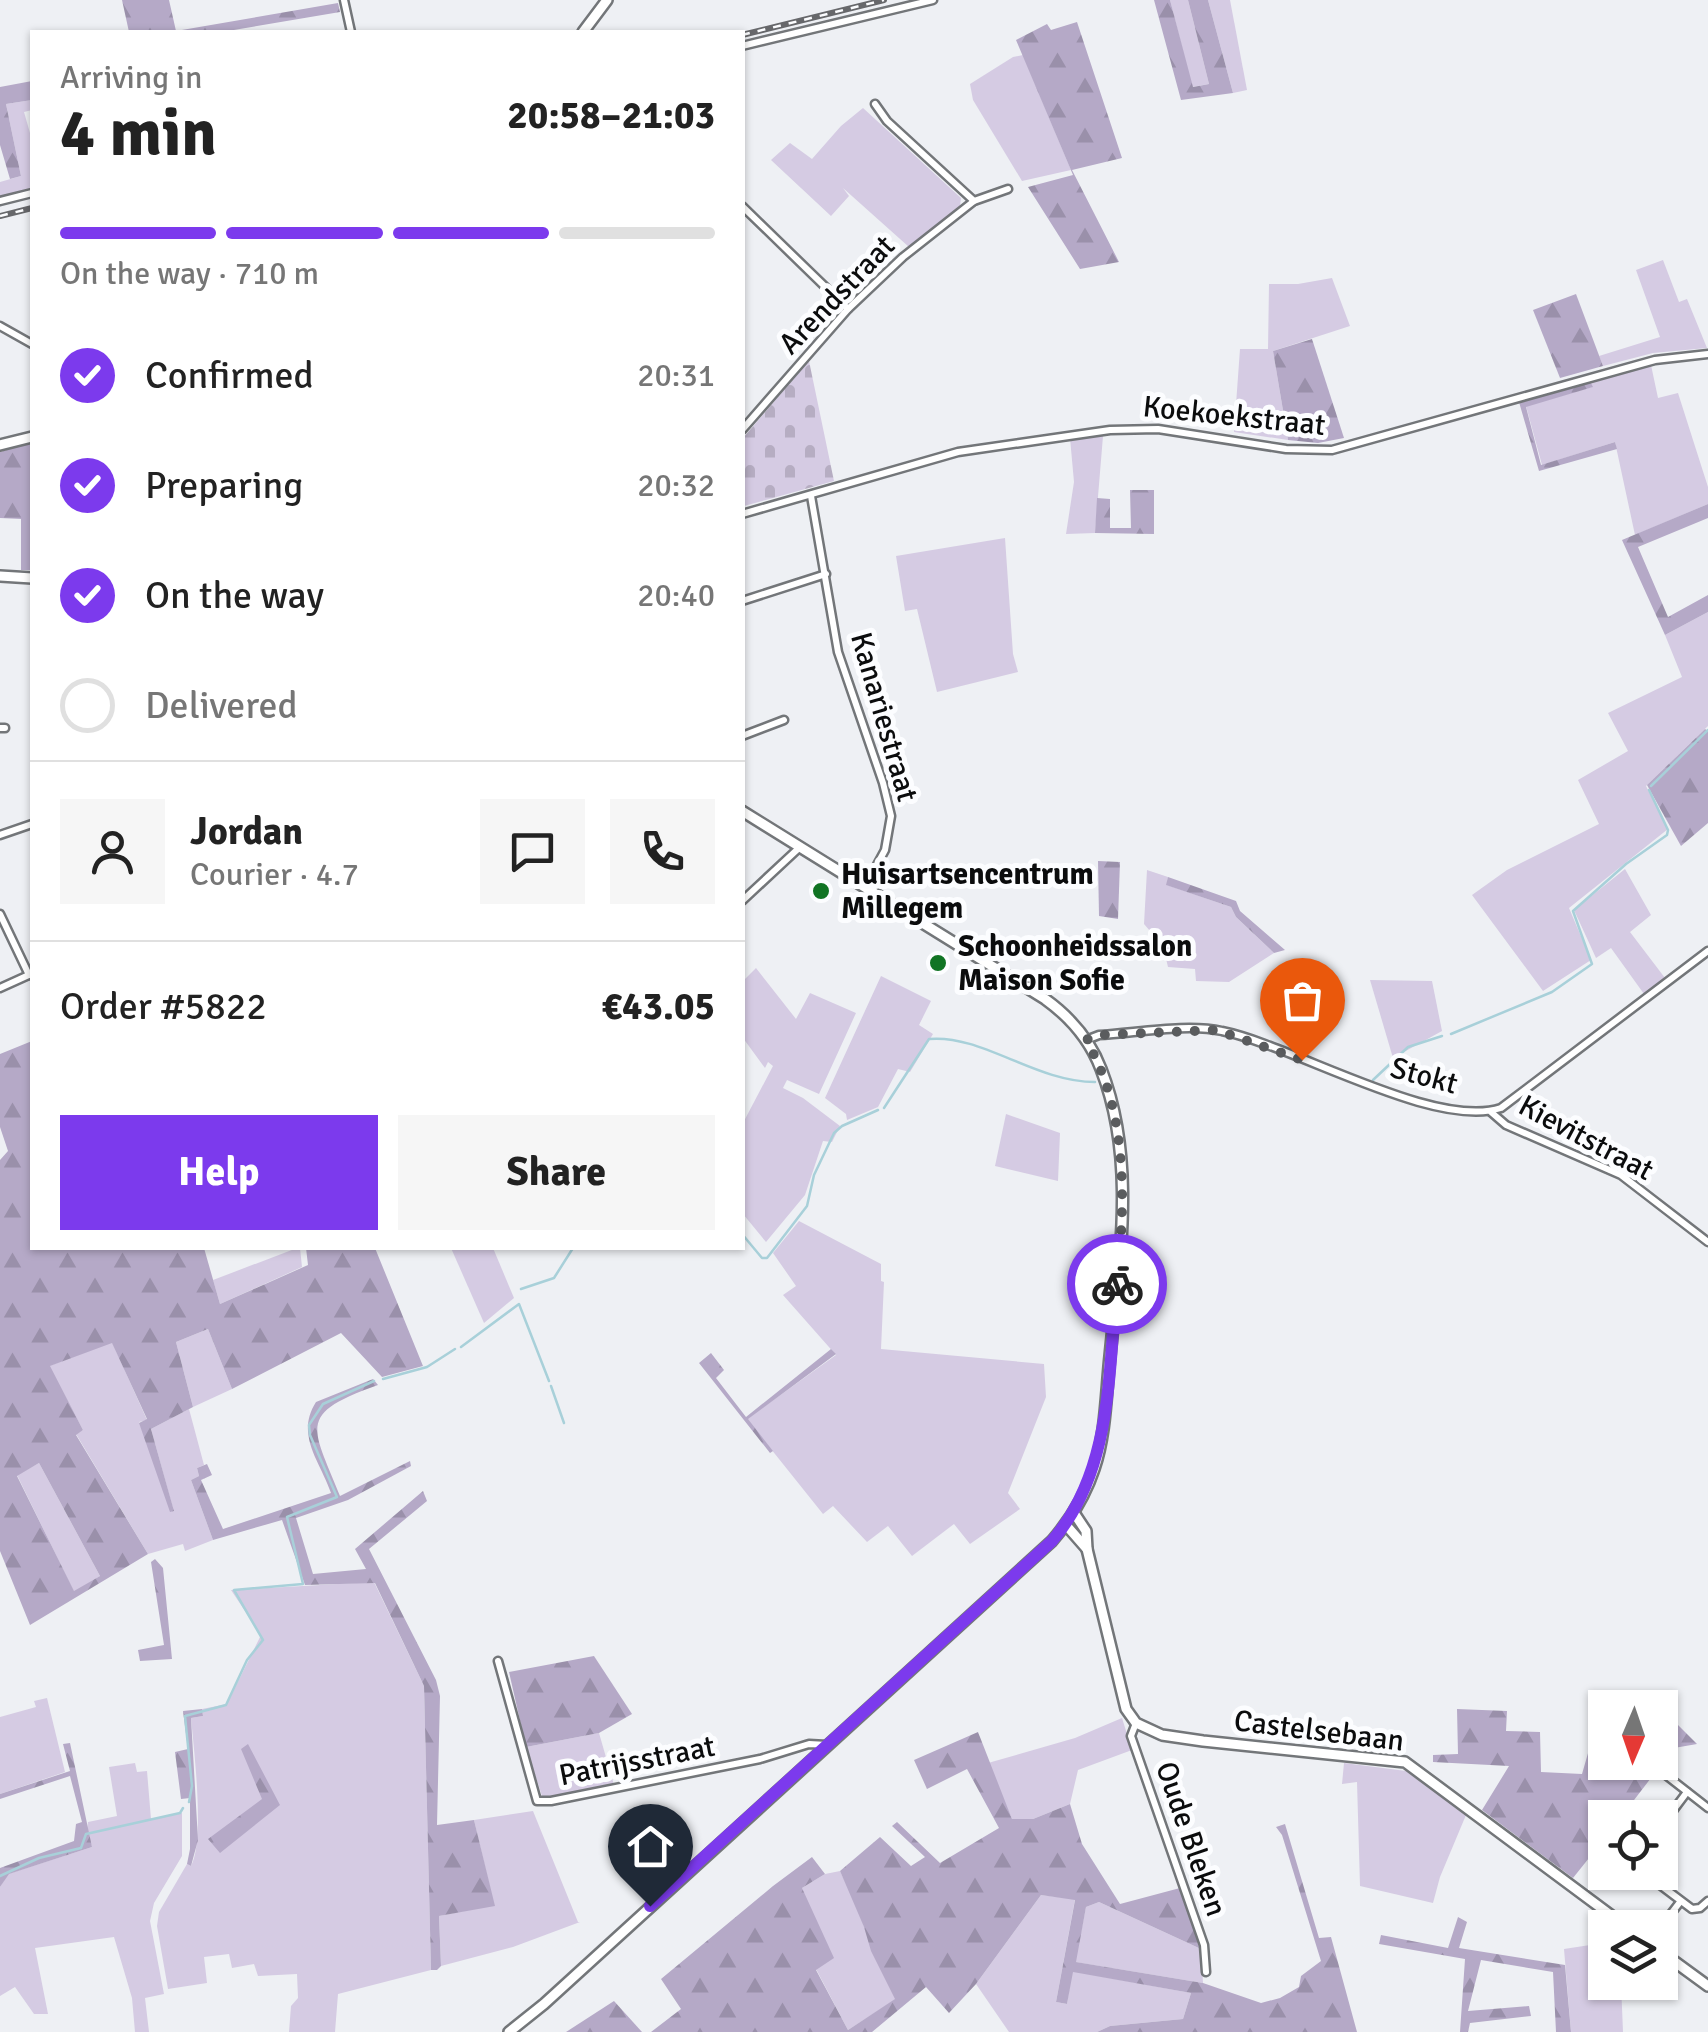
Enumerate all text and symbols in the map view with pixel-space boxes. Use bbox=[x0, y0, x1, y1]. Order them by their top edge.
text: Arriving in bbox=[60, 58, 202, 97]
text: 20:58–21:03 bbox=[507, 92, 715, 139]
text: 4 min bbox=[60, 94, 217, 174]
street label: Arendstraat bbox=[771, 228, 903, 362]
text: On the way · 710 m bbox=[60, 254, 319, 293]
icon: check bbox=[60, 348, 115, 403]
text: Confirmed bbox=[145, 352, 314, 399]
text: 20:31 bbox=[637, 356, 715, 395]
street label: Koekoekstraat bbox=[1141, 388, 1327, 444]
icon: check bbox=[60, 458, 115, 513]
text: Preparing bbox=[145, 462, 303, 509]
text: 20:32 bbox=[637, 466, 715, 505]
icon: check bbox=[60, 568, 115, 623]
text: On the way bbox=[145, 572, 324, 619]
text: 20:40 bbox=[637, 576, 715, 615]
street label: Kanariestraat bbox=[842, 628, 926, 806]
text: Delivered bbox=[145, 682, 298, 729]
button: person bbox=[60, 799, 165, 904]
button: chat bbox=[480, 799, 585, 904]
button: phone bbox=[610, 799, 715, 904]
text: Jordan bbox=[190, 808, 303, 855]
text: Courier · 4.7 bbox=[190, 855, 359, 894]
place label: Huisartsencentrum Millegem bbox=[841, 856, 1094, 927]
marker: Huisartsencentrum Millegem bbox=[810, 880, 832, 902]
place label: Schoonheidssalon Maison Sofie bbox=[958, 928, 1192, 999]
marker: Schoonheidssalon Maison Sofie bbox=[927, 952, 949, 974]
pin bbox=[1260, 958, 1345, 1061]
icon: bag bbox=[1275, 973, 1330, 1028]
text: Order #5822 bbox=[60, 983, 267, 1030]
text: €43.05 bbox=[602, 983, 715, 1030]
street label: Stokt bbox=[1386, 1049, 1462, 1103]
street label: Kievitstraat bbox=[1512, 1087, 1660, 1189]
button: Help bbox=[60, 1115, 378, 1230]
button: Share bbox=[398, 1115, 715, 1230]
courier bbox=[1067, 1234, 1167, 1334]
icon: bike bbox=[1090, 1257, 1145, 1312]
north arrow bbox=[1588, 1690, 1678, 1780]
map controls bbox=[1588, 1690, 1678, 2000]
street label: Castelsebaan bbox=[1232, 1702, 1406, 1760]
street label: Patrijsstraat bbox=[556, 1728, 718, 1794]
street label: Oude Bleken bbox=[1147, 1757, 1235, 1921]
button: locate bbox=[1588, 1800, 1678, 1890]
pin bbox=[608, 1804, 693, 1907]
icon: home bbox=[623, 1819, 678, 1874]
button: layers bbox=[1588, 1910, 1678, 2000]

